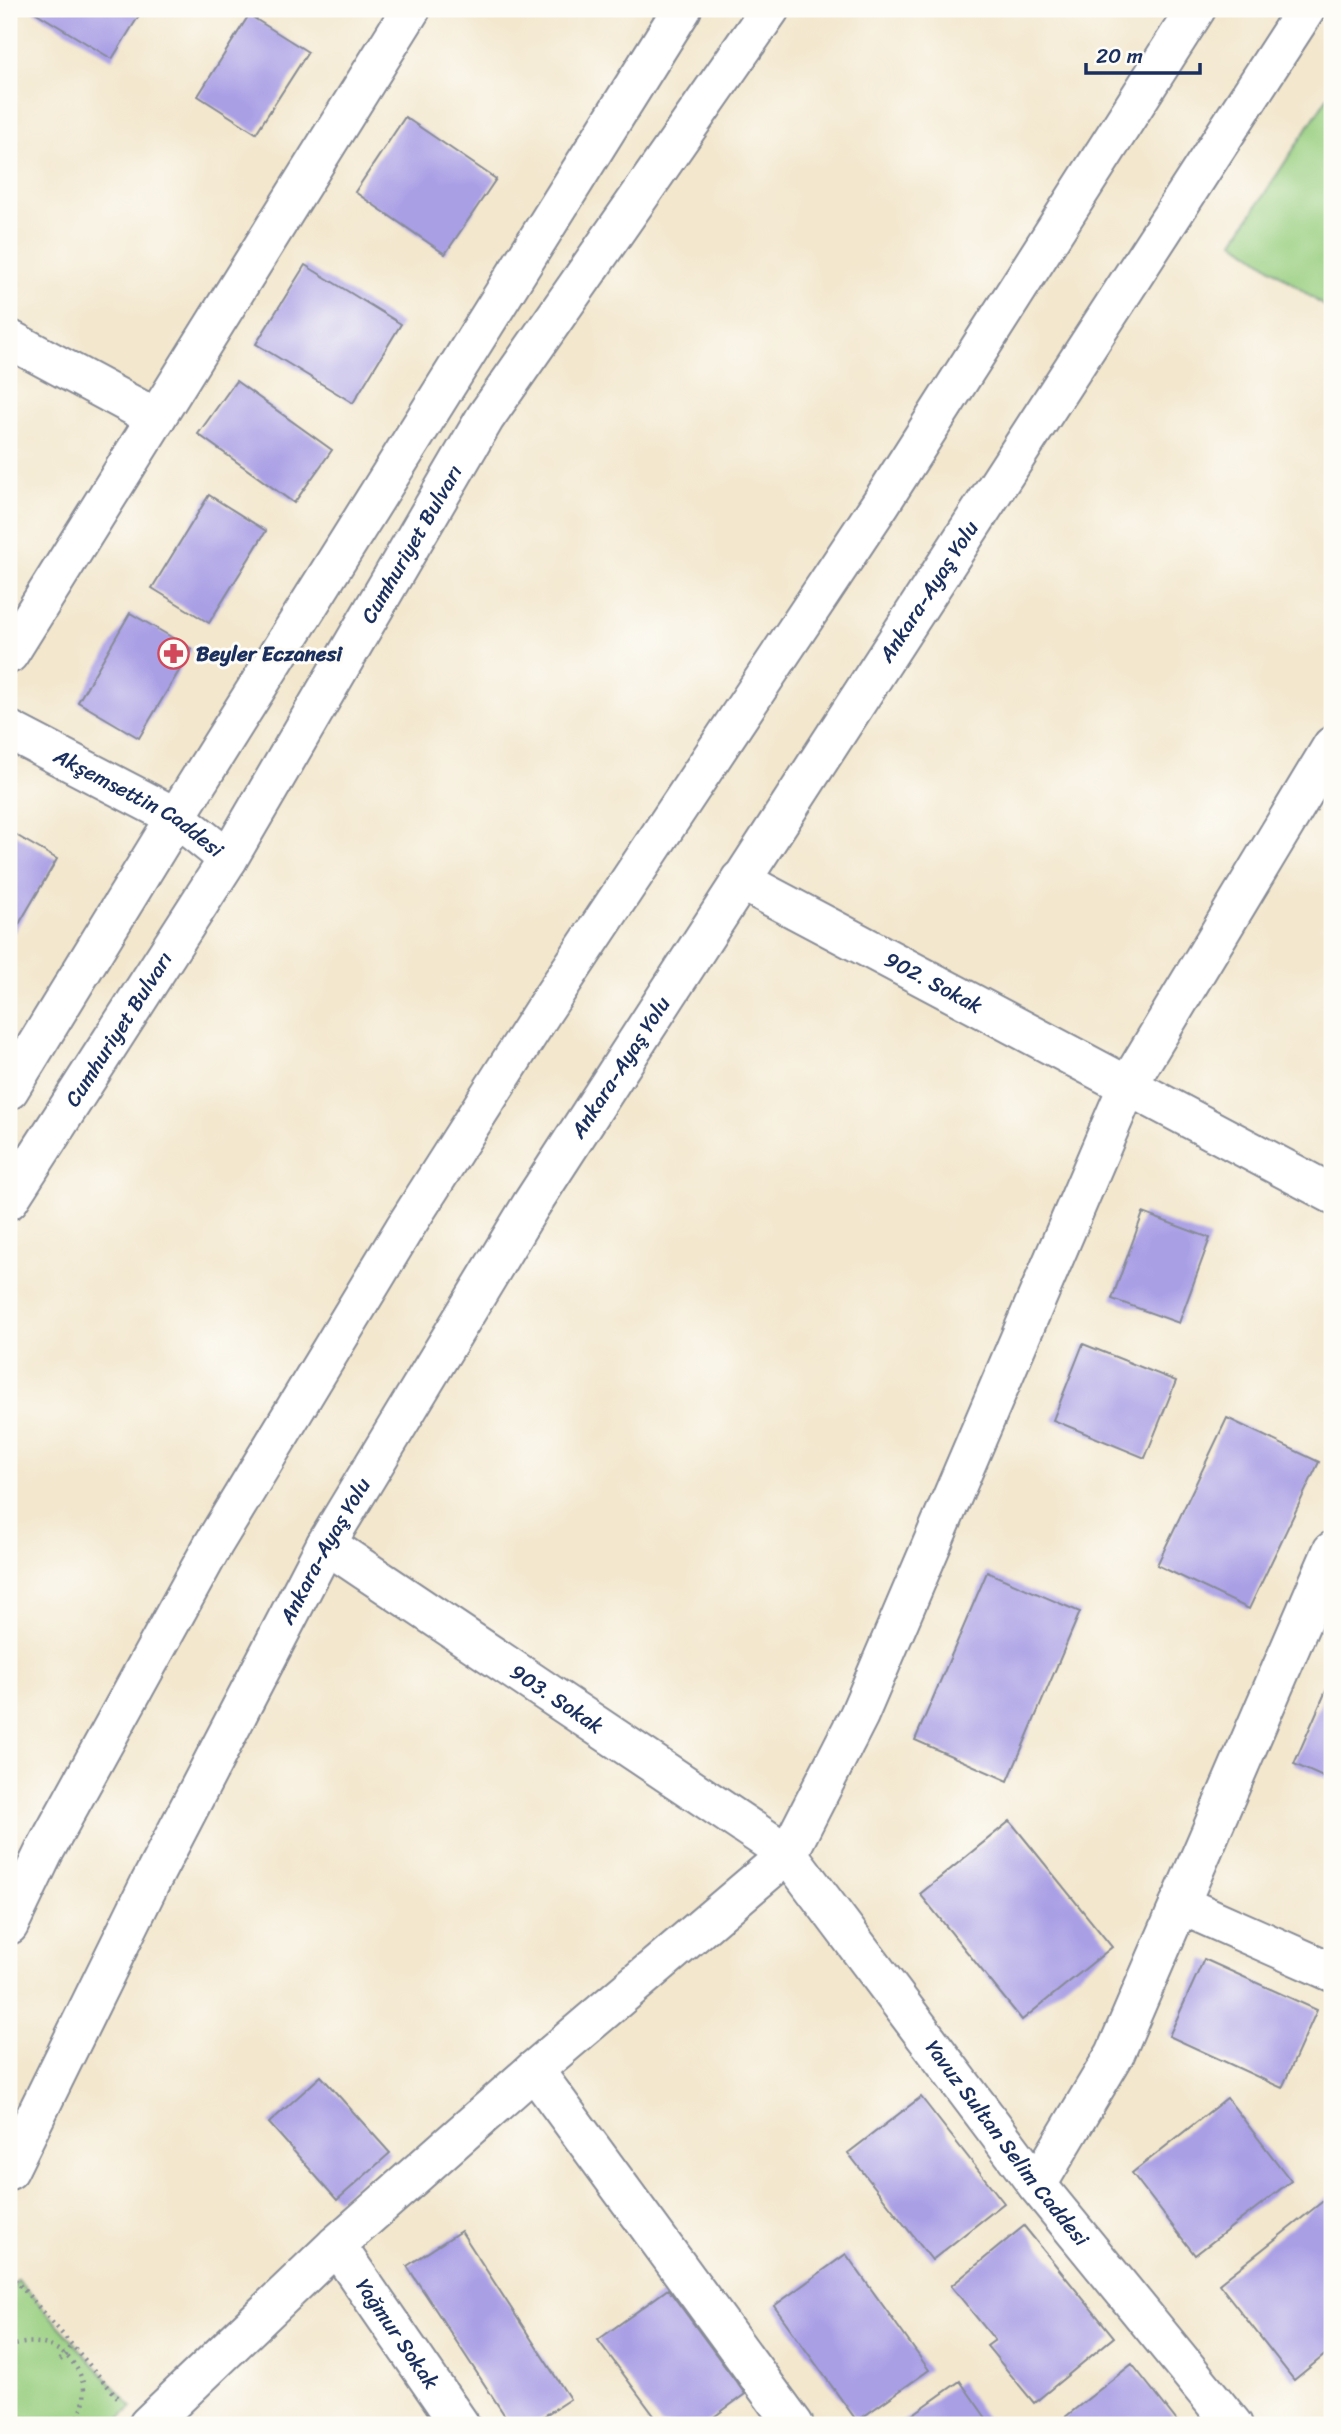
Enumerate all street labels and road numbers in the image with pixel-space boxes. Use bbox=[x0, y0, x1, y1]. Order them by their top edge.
street label: Cumhuriyet Bulvarı bbox=[350, 457, 473, 631]
street label: Ankara-Ayaş Yolu bbox=[868, 512, 989, 671]
street label: Akşemsettin Caddesi bbox=[46, 737, 233, 868]
street label: 902. Sokak bbox=[877, 941, 990, 1024]
street label: Cumhuriyet Bulvarı bbox=[54, 944, 183, 1115]
street label: Ankara-Ayaş Yolu bbox=[559, 988, 681, 1147]
street label: Ankara-Ayaş Yolu bbox=[268, 1469, 381, 1632]
street label: 903. Sokak bbox=[502, 1654, 612, 1744]
street label: Yavuz Sultan Selim Caddesi bbox=[915, 2031, 1100, 2256]
street label: Yağmur Sokak bbox=[345, 2270, 450, 2398]

